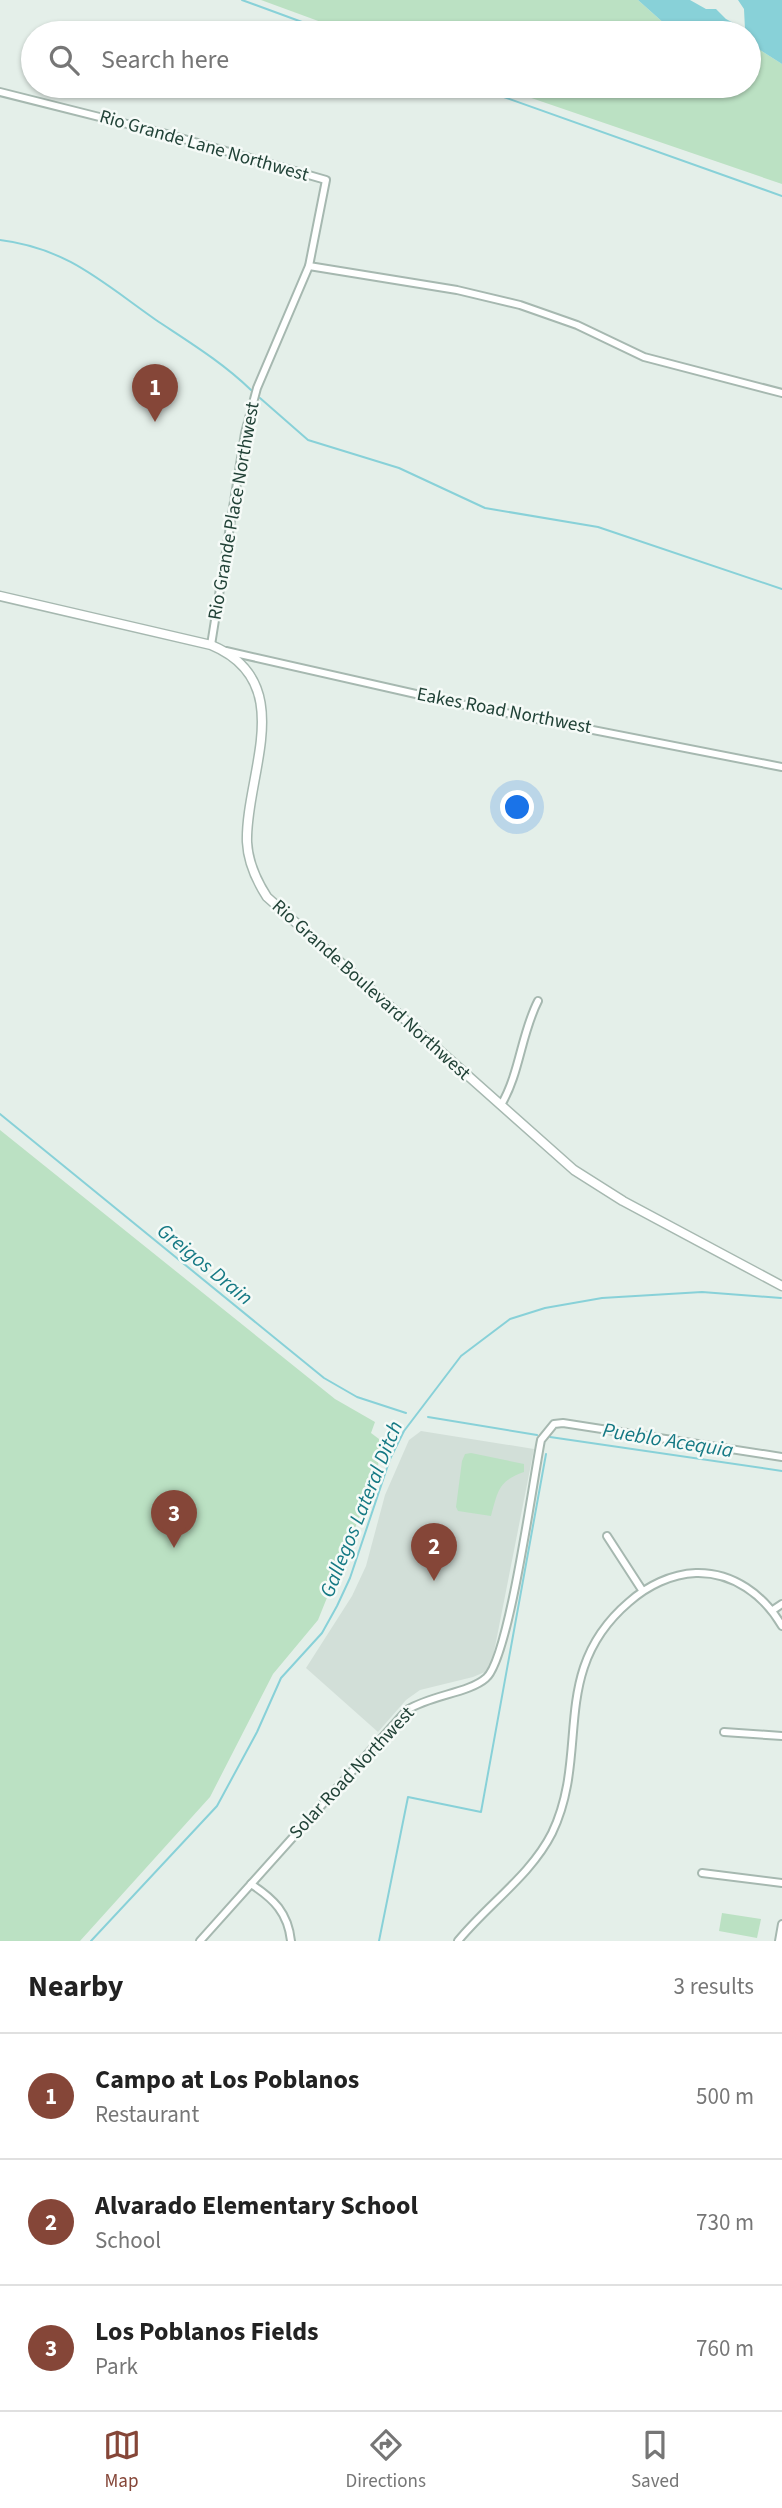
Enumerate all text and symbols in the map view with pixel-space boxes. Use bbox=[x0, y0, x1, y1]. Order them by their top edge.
search box bbox=[21, 21, 761, 98]
icon: search bbox=[45, 41, 83, 79]
text: Search here bbox=[101, 41, 229, 78]
street label: Rio Grande Lane Northwest bbox=[96, 103, 312, 189]
pin: 1 bbox=[132, 364, 178, 422]
street label: Rio Grande Place Northwest bbox=[202, 399, 267, 622]
street label: Eakes Road Northwest bbox=[414, 681, 594, 741]
your location bbox=[500, 790, 534, 824]
street label: Rio Grande Boulevard Northwest bbox=[266, 893, 477, 1087]
water label: Greigos Drain bbox=[151, 1216, 259, 1312]
water label: Pueblo Acequia bbox=[600, 1415, 736, 1465]
water label: Gallegos Lateral Ditch bbox=[312, 1416, 410, 1602]
pin: 3 bbox=[151, 1490, 197, 1548]
pin: 2 bbox=[411, 1523, 457, 1581]
street label: Solar Road Northwest bbox=[283, 1700, 421, 1845]
text: Nearby bbox=[28, 1965, 123, 2008]
text: 3 results bbox=[674, 1970, 754, 2003]
text: Campo at Los Poblanos bbox=[95, 2061, 359, 2098]
text: 1 bbox=[45, 2080, 57, 2113]
text: 500 m bbox=[696, 2080, 754, 2113]
text: Restaurant bbox=[95, 2098, 199, 2131]
text: Alvarado Elementary School bbox=[95, 2187, 418, 2224]
text: 2 bbox=[45, 2206, 57, 2239]
text: 730 m bbox=[696, 2206, 754, 2239]
text: School bbox=[95, 2224, 161, 2257]
text: Los Poblanos Fields bbox=[95, 2313, 319, 2350]
text: 3 bbox=[45, 2332, 57, 2365]
text: 760 m bbox=[696, 2332, 754, 2365]
text: Park bbox=[95, 2350, 138, 2383]
tab: Map bbox=[103, 2426, 141, 2495]
tab: Directions bbox=[346, 2426, 426, 2495]
tab: Saved bbox=[631, 2426, 679, 2495]

